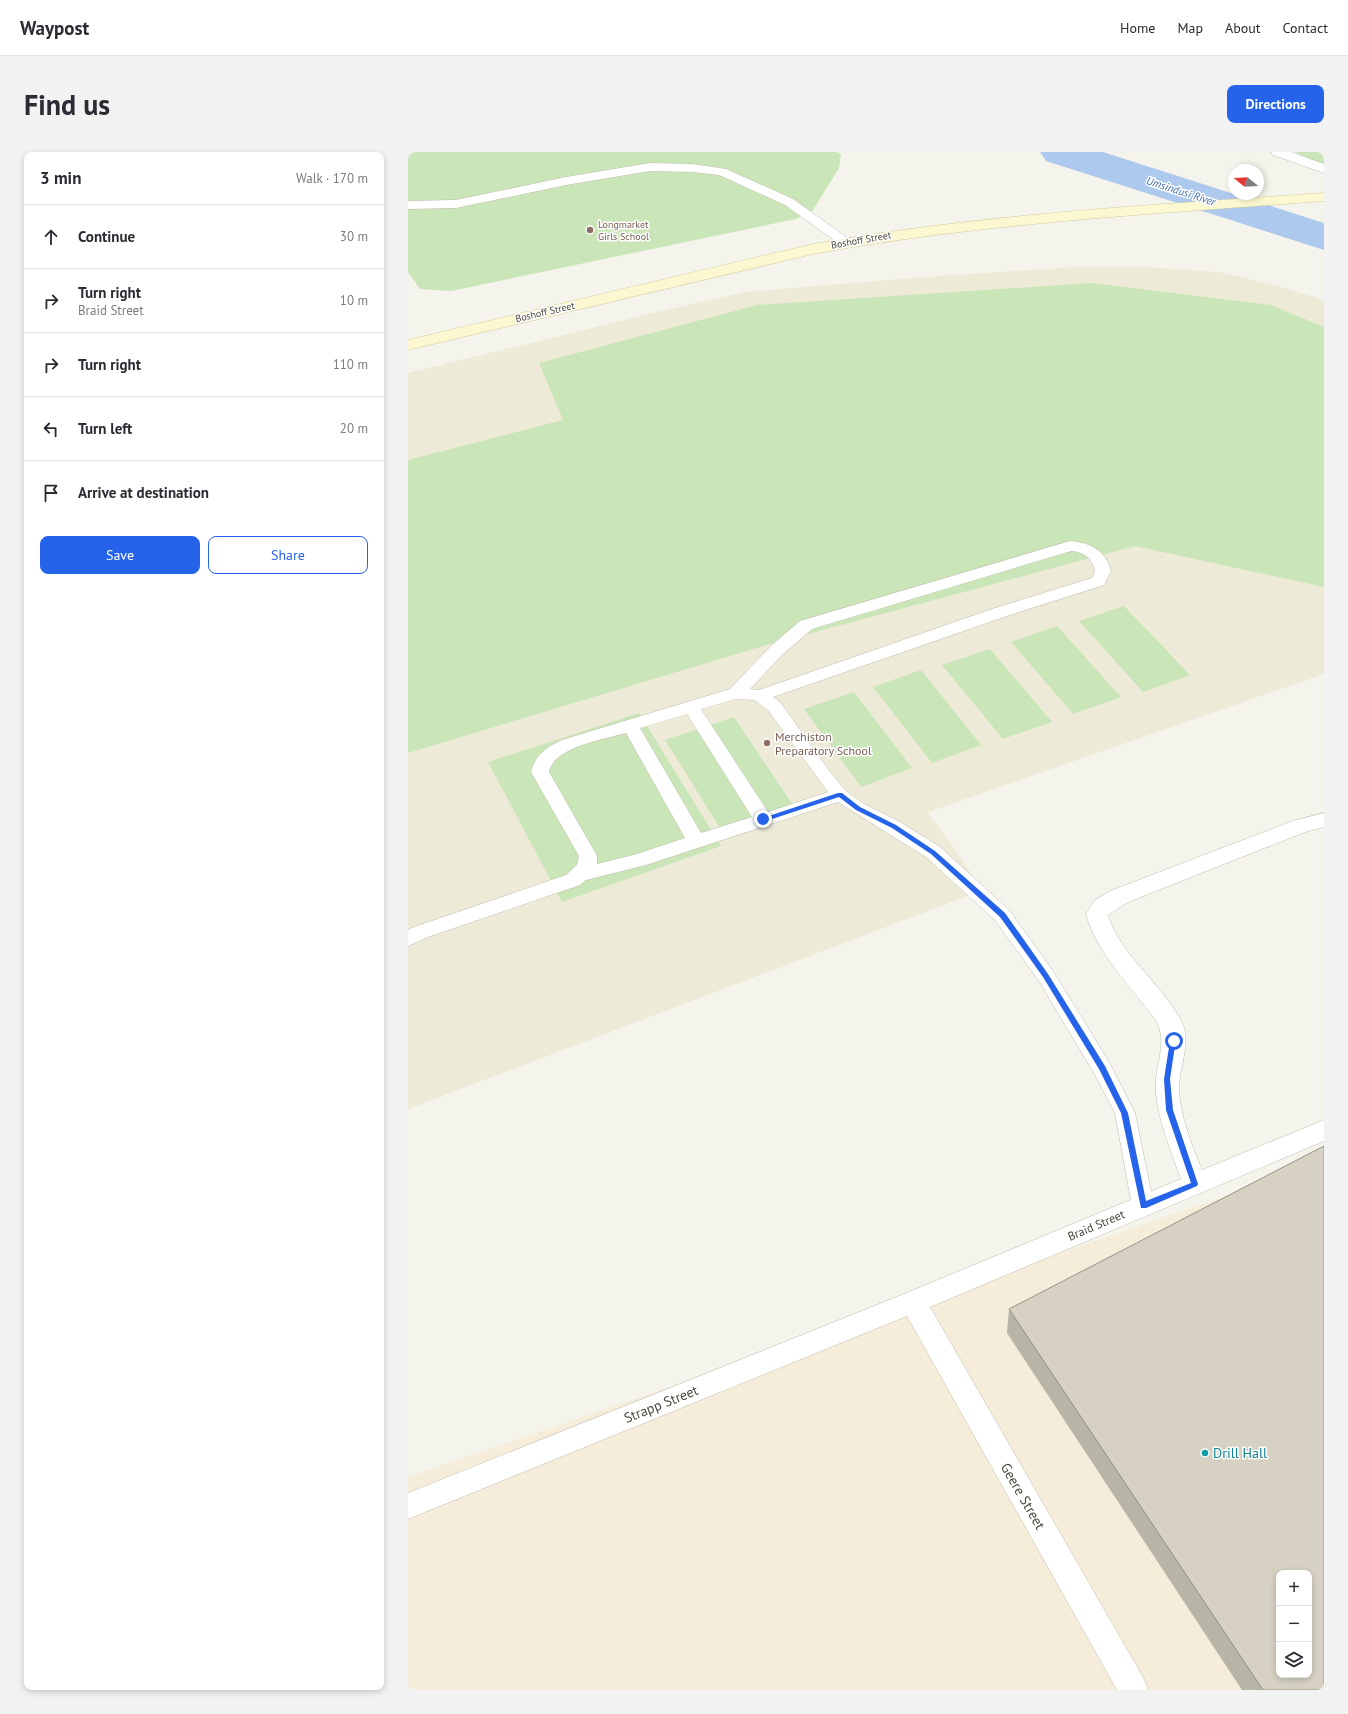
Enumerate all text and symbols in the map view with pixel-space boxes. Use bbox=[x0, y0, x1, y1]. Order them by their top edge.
text: Waypost bbox=[20, 16, 89, 40]
text: Home bbox=[1120, 19, 1155, 37]
text: Map bbox=[1177, 19, 1203, 37]
text: About bbox=[1225, 19, 1261, 37]
text: Contact bbox=[1283, 19, 1328, 37]
button: Directions bbox=[1227, 85, 1324, 123]
text: Find us bbox=[24, 86, 110, 123]
north arrow bbox=[1228, 164, 1264, 200]
text: 3 min bbox=[40, 167, 81, 189]
text: Walk · 170 m bbox=[296, 170, 368, 187]
water label: Umsindusi River bbox=[1145, 173, 1219, 209]
place label: Longmarket Girls School bbox=[598, 218, 649, 243]
marker: Longmarket Girls School bbox=[585, 225, 595, 235]
icon: ahead bbox=[40, 226, 62, 248]
text: Continue bbox=[78, 227, 135, 246]
text: 30 m bbox=[340, 228, 368, 245]
street label: Boshoff Street bbox=[830, 228, 893, 252]
text: Turn right bbox=[78, 283, 141, 302]
icon: right bbox=[40, 290, 62, 312]
text: 10 m bbox=[340, 292, 368, 309]
street label: Boshoff Street bbox=[514, 299, 577, 325]
text: Braid Street bbox=[78, 302, 144, 319]
icon: right bbox=[40, 354, 62, 376]
text: Turn right bbox=[78, 355, 141, 374]
text: 110 m bbox=[333, 356, 368, 373]
icon: left bbox=[40, 418, 62, 440]
text: Turn left bbox=[78, 419, 132, 438]
text: 20 m bbox=[340, 420, 368, 437]
icon: arrive bbox=[40, 482, 62, 504]
text: Arrive at destination bbox=[78, 483, 209, 502]
button: Save bbox=[40, 536, 200, 574]
button: Share bbox=[208, 536, 368, 574]
place label: Merchiston Preparatory School bbox=[775, 729, 872, 758]
marker: Merchiston Preparatory School bbox=[762, 738, 772, 748]
route end bbox=[754, 810, 772, 828]
route start bbox=[1165, 1032, 1183, 1050]
street label: Braid Street bbox=[1065, 1206, 1127, 1244]
street label: Strapp Street bbox=[621, 1381, 701, 1427]
place label: Drill Hall bbox=[1213, 1444, 1267, 1462]
marker: Drill Hall bbox=[1200, 1448, 1210, 1458]
street label: Geere Street bbox=[997, 1459, 1049, 1533]
map controls bbox=[1276, 1570, 1312, 1678]
button: + bbox=[1276, 1570, 1312, 1606]
button: − bbox=[1276, 1606, 1312, 1642]
button: layers bbox=[1276, 1642, 1312, 1678]

